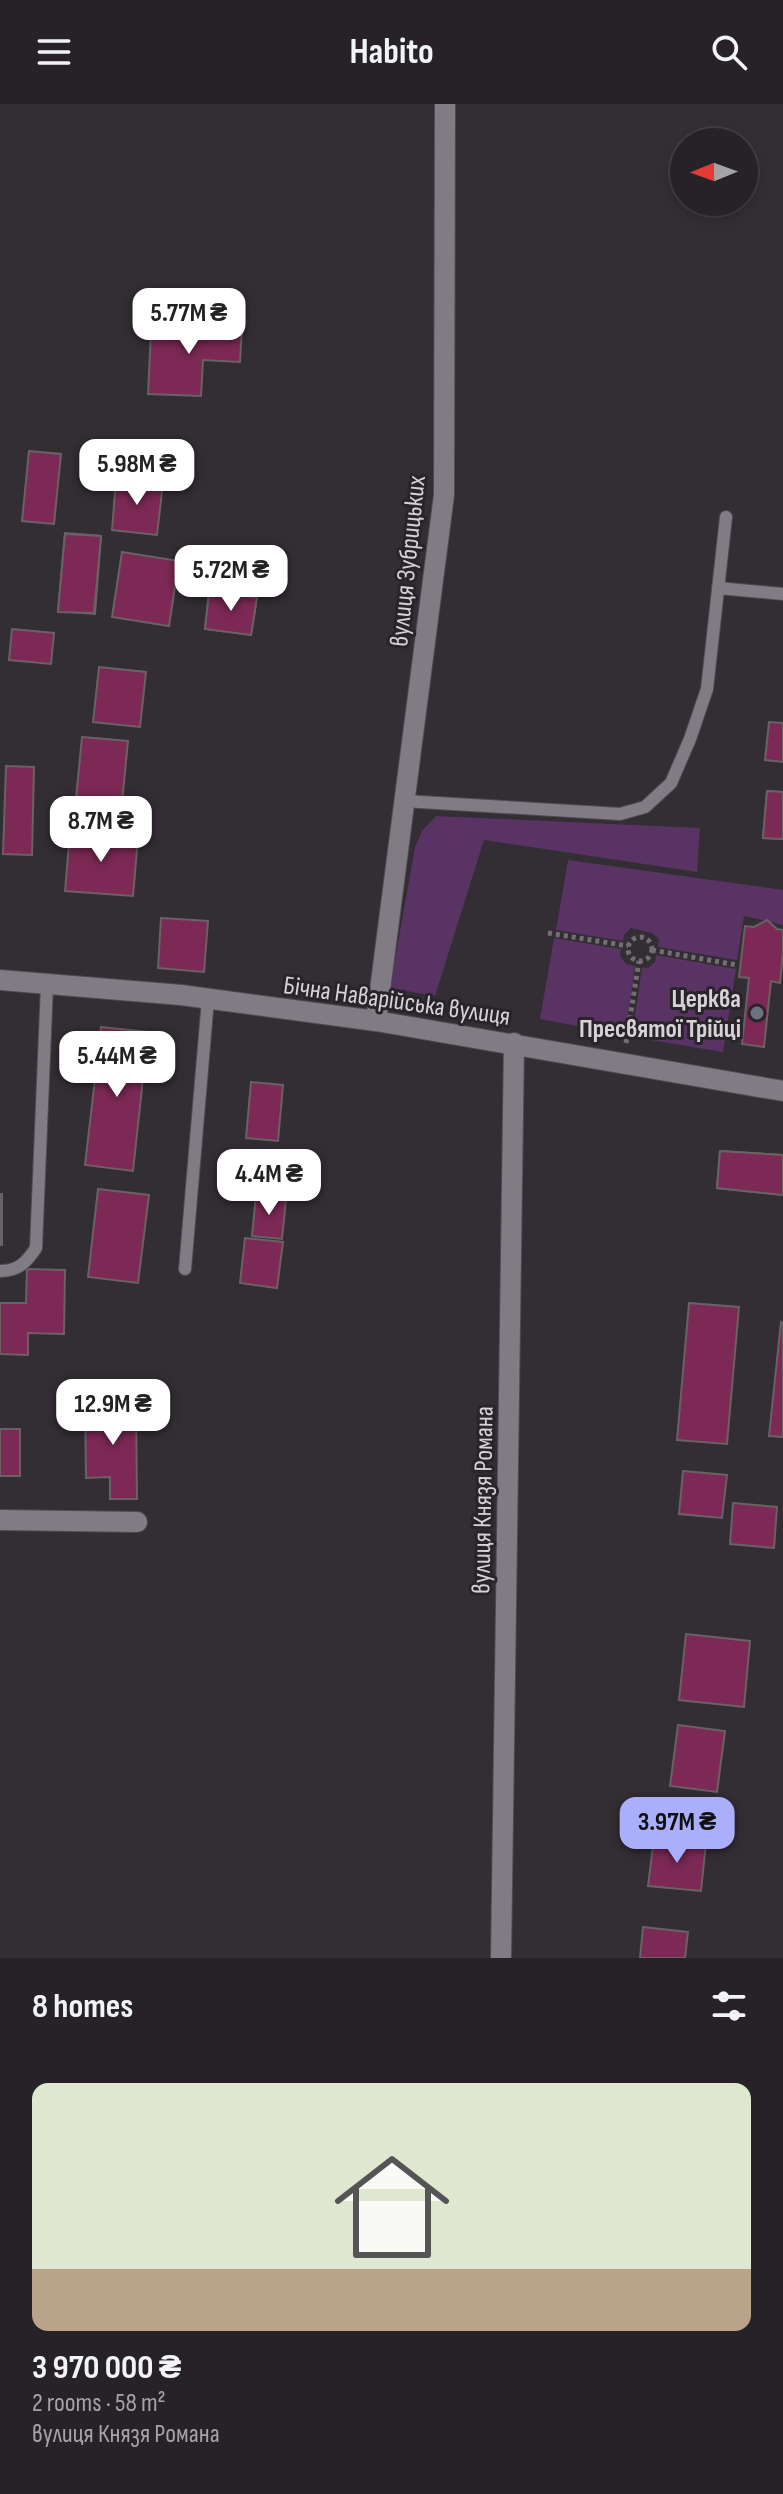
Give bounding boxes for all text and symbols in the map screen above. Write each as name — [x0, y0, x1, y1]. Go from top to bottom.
icon: menu — [32, 30, 76, 74]
icon: search — [707, 30, 751, 74]
text: Habito — [349, 31, 434, 74]
north arrow — [670, 128, 758, 216]
map controls — [670, 128, 758, 216]
pin: 5.77M ₴ — [115, 288, 263, 356]
text: 5.77M ₴ — [151, 298, 227, 329]
pin: 5.98M ₴ — [63, 439, 211, 507]
text: 5.98M ₴ — [97, 449, 177, 480]
street label: вулиця Зубрицьких — [384, 474, 433, 648]
pin: 5.72M ₴ — [157, 545, 305, 613]
text: 5.72M ₴ — [193, 555, 269, 586]
pin: 8.7M ₴ — [36, 796, 166, 864]
text: 8.7M ₴ — [68, 806, 134, 837]
street label: Бічна Наварійська вулиця — [281, 970, 512, 1033]
place label: Церква Пресвятої Трійці — [579, 984, 741, 1045]
marker: Церква Пресвятої Трійці — [748, 1004, 766, 1022]
pin: 5.44M ₴ — [43, 1031, 191, 1099]
text: 5.44M ₴ — [77, 1041, 157, 1072]
pin: 4.4M ₴ — [204, 1149, 334, 1217]
text: 4.4M ₴ — [235, 1159, 303, 1190]
pin: 12.9M ₴ — [39, 1379, 187, 1447]
text: 12.9M ₴ — [74, 1389, 152, 1420]
street label: вулиця Князя Романа — [466, 1406, 501, 1594]
pin: 3.97M ₴ — [603, 1797, 751, 1865]
text: 3.97M ₴ — [638, 1807, 716, 1838]
icon: filters — [707, 1984, 751, 2028]
text: 8 homes — [32, 1986, 133, 2027]
icon: home — [320, 2135, 464, 2279]
text: 3 970 000 ₴ — [32, 2347, 181, 2388]
text: 2 rooms · 58 m² — [32, 2388, 166, 2419]
text: вулиця Князя Романа — [32, 2419, 220, 2450]

